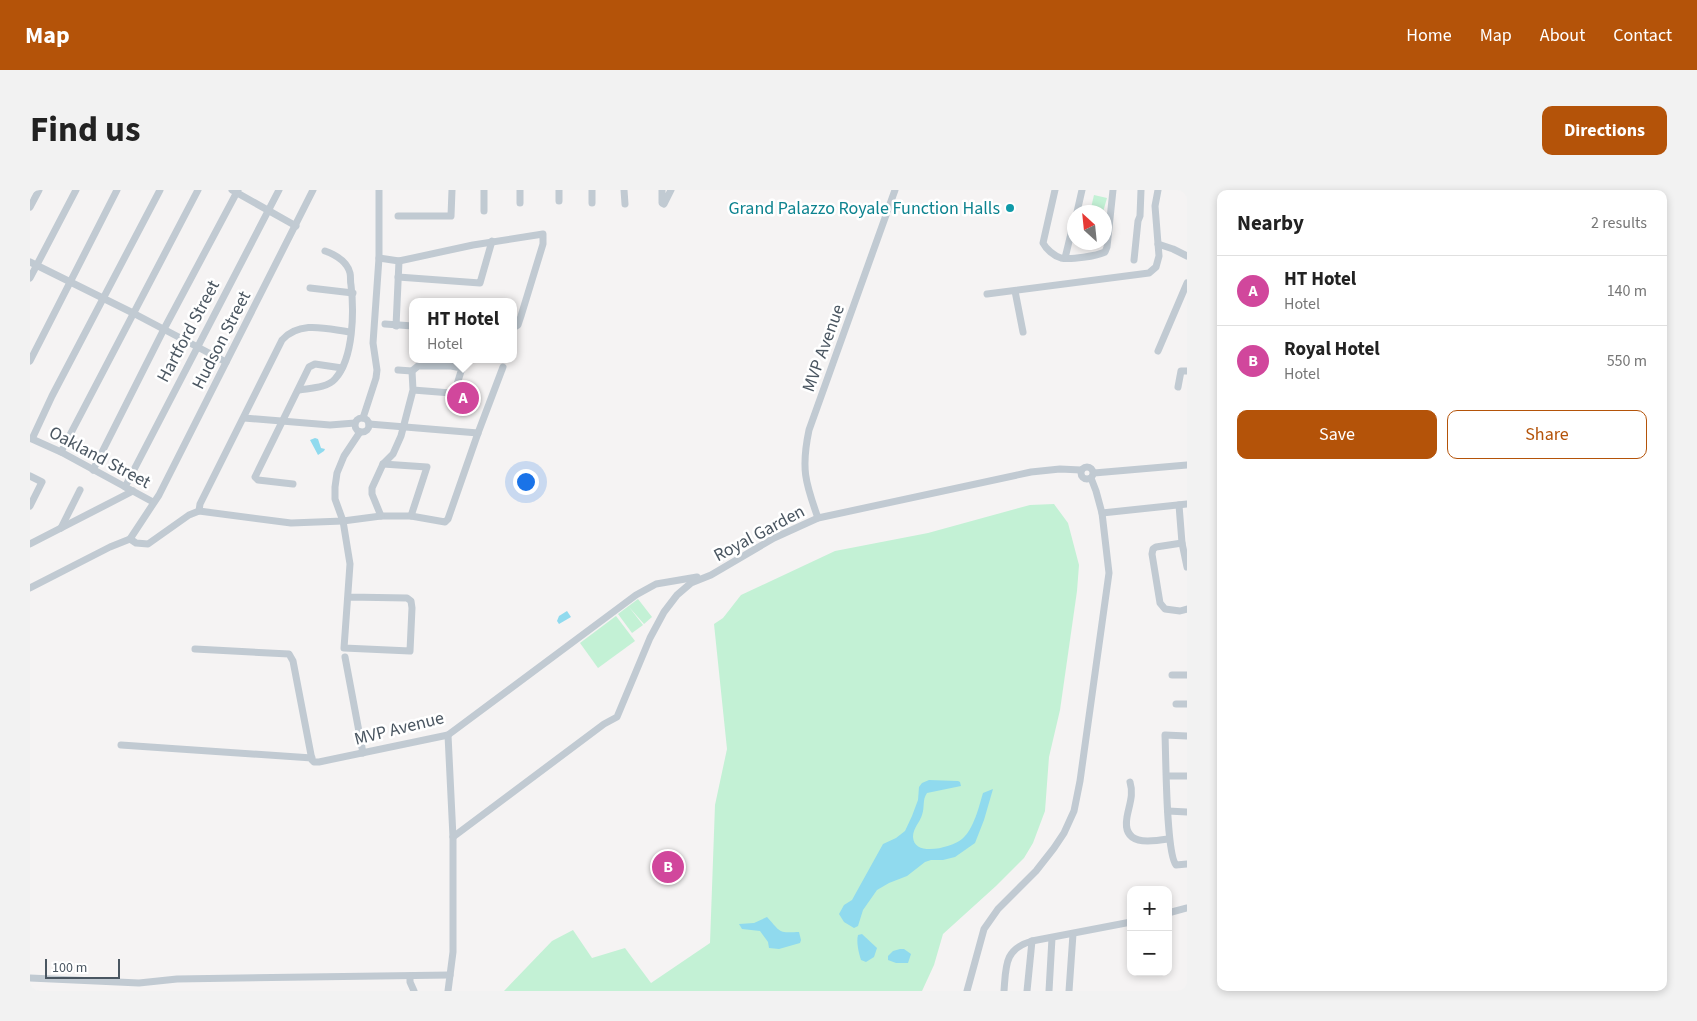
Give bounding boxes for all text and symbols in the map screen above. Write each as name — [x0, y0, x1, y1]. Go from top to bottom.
text: Map — [25, 18, 70, 53]
text: Home — [1406, 23, 1452, 48]
text: Map — [1480, 23, 1512, 48]
text: About — [1540, 23, 1585, 48]
text: Contact — [1613, 23, 1672, 48]
text: Find us — [30, 105, 140, 155]
button: Directions — [1542, 106, 1667, 155]
place label: Grand Palazzo Royale Function Halls — [728, 196, 1000, 221]
marker: Grand Palazzo Royale Function Halls — [1004, 202, 1016, 214]
north arrow — [1067, 205, 1112, 250]
text: Nearby — [1237, 208, 1304, 238]
text: 2 results — [1591, 212, 1647, 234]
text: HT Hotel — [1284, 266, 1356, 293]
street label: Hartford Street — [151, 276, 226, 387]
text: A — [1248, 280, 1258, 302]
text: 140 m — [1607, 280, 1647, 302]
street label: Hudson Street — [186, 287, 257, 394]
text: Hotel — [1284, 293, 1320, 315]
popup — [409, 298, 517, 363]
street label: MVP Avenue — [796, 301, 851, 395]
text: HT Hotel — [427, 306, 499, 333]
text: Hotel — [427, 333, 463, 355]
text: Royal Hotel — [1284, 336, 1380, 363]
text: B — [1248, 350, 1258, 372]
text: 550 m — [1607, 350, 1647, 372]
text: Hotel — [1284, 363, 1320, 385]
pin: A — [447, 379, 479, 417]
button: Save — [1237, 410, 1437, 459]
button: Share — [1447, 410, 1647, 459]
street label: Oakland Street — [44, 420, 155, 495]
your location — [513, 469, 539, 495]
street label: Royal Garden — [709, 499, 809, 568]
street label: MVP Avenue — [352, 705, 447, 752]
pin: B — [652, 848, 684, 886]
map controls — [1127, 886, 1172, 976]
button: + — [1127, 886, 1172, 931]
button: − — [1127, 931, 1172, 976]
scale bar — [45, 956, 120, 979]
text: 100 m — [52, 958, 87, 978]

